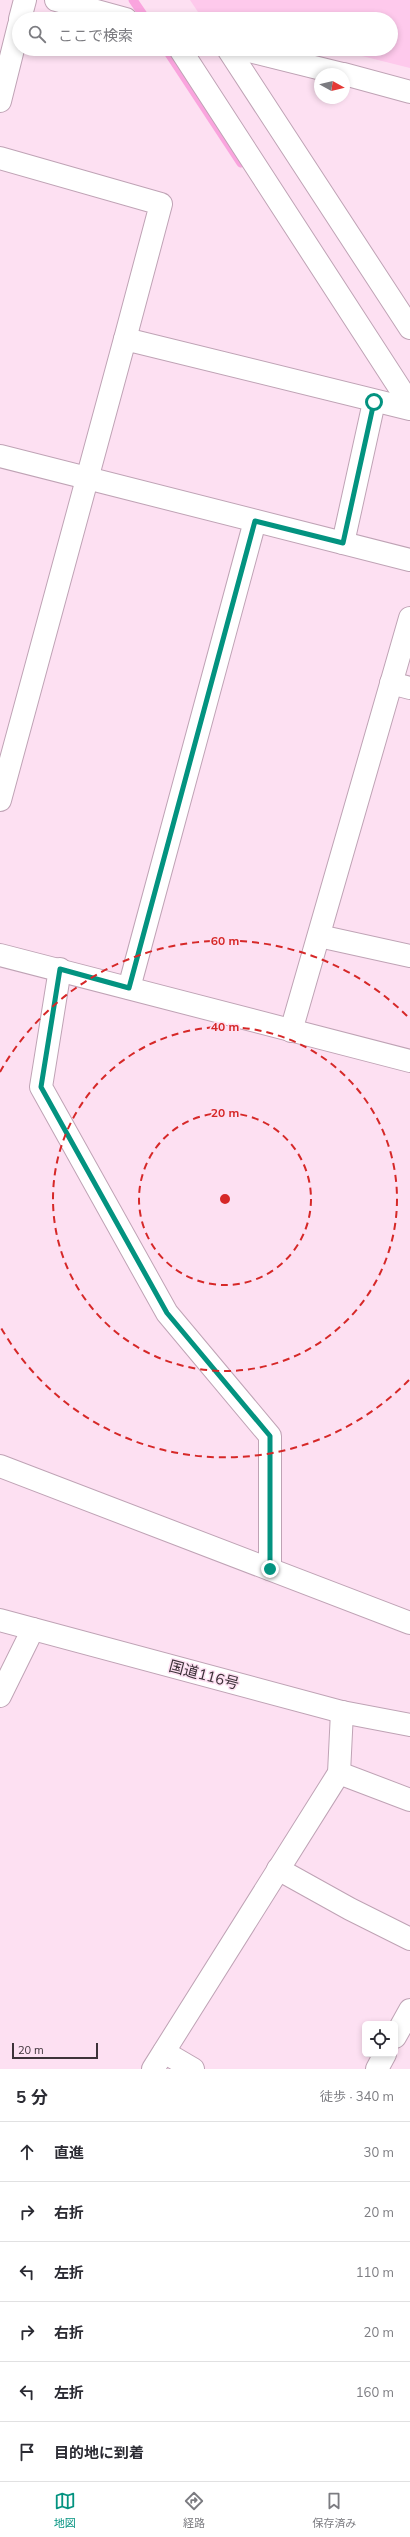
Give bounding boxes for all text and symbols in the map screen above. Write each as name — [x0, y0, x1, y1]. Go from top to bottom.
search box — [12, 12, 398, 56]
icon: search — [26, 23, 48, 45]
text: ここで検索 — [58, 26, 133, 45]
north arrow — [314, 68, 350, 104]
route start — [365, 393, 383, 411]
text: 60 m — [211, 933, 239, 948]
text: 40 m — [211, 1019, 239, 1034]
text: 20 m — [211, 1105, 239, 1120]
centre of rings — [218, 1192, 232, 1206]
route end — [261, 1560, 279, 1578]
street label: 国道116号 — [167, 1656, 241, 1693]
map controls — [362, 2021, 398, 2057]
button: locate — [362, 2021, 398, 2057]
scale bar — [12, 2041, 98, 2060]
text: 20 m — [18, 2043, 44, 2057]
text: 5 分 — [16, 2086, 48, 2107]
text: 徒歩 · 340 m — [320, 2088, 394, 2104]
icon: ahead — [16, 2141, 38, 2163]
text: 直進 — [54, 2143, 84, 2162]
text: 30 m — [364, 2144, 394, 2160]
icon: right — [16, 2201, 38, 2223]
text: 右折 — [54, 2203, 84, 2222]
text: 20 m — [364, 2204, 394, 2220]
icon: left — [16, 2261, 38, 2283]
text: 左折 — [54, 2263, 84, 2282]
text: 110 m — [356, 2264, 394, 2280]
icon: right — [16, 2321, 38, 2343]
text: 右折 — [54, 2323, 84, 2342]
text: 20 m — [364, 2324, 394, 2340]
icon: left — [16, 2381, 38, 2403]
text: 左折 — [54, 2383, 84, 2402]
text: 160 m — [356, 2384, 394, 2400]
icon: arrive — [16, 2441, 38, 2463]
text: 目的地に到着 — [54, 2443, 144, 2462]
tab: 地図 — [54, 2490, 76, 2530]
tab: 経路 — [183, 2490, 205, 2530]
tab: 保存済み — [312, 2490, 356, 2530]

